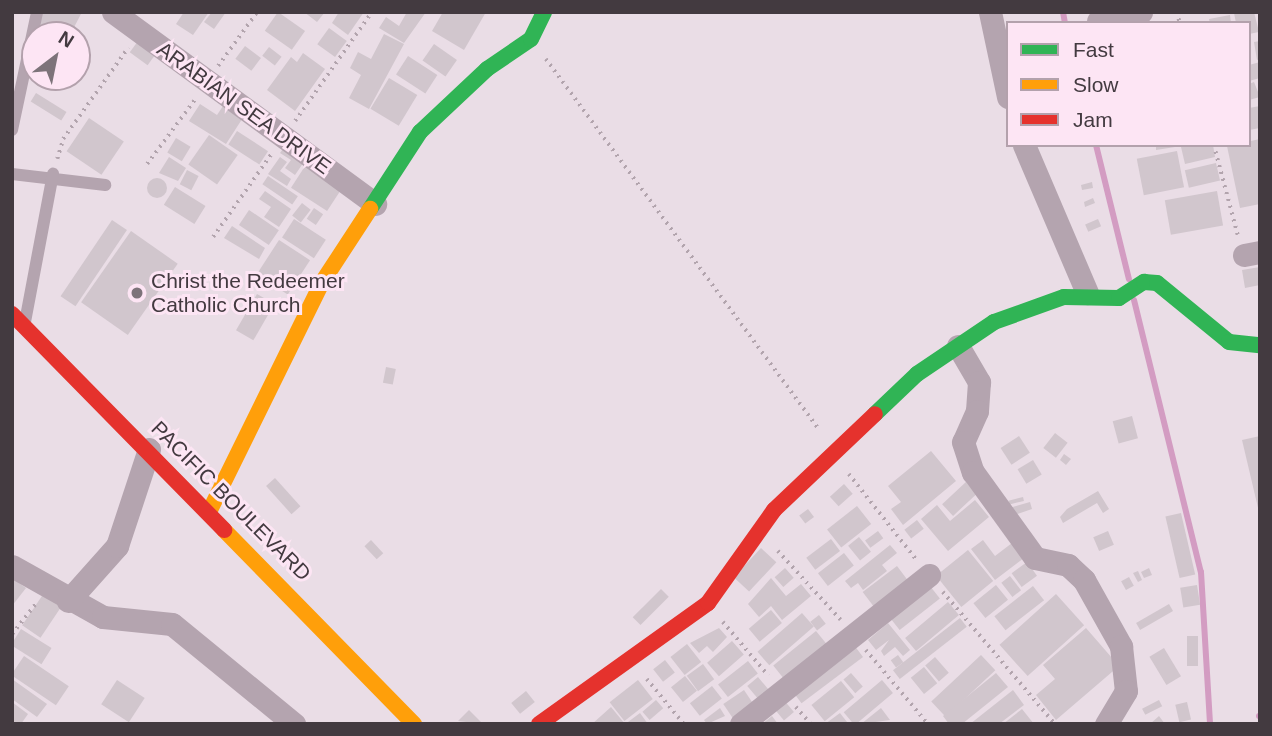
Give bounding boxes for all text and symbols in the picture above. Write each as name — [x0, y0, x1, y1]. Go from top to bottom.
north arrow — [21, 21, 91, 91]
legend — [1006, 21, 1251, 147]
text: N — [55, 27, 78, 52]
street label: ARABIAN SEA DRIVE — [152, 36, 336, 180]
text: Fast — [1073, 38, 1114, 61]
text: Slow — [1073, 73, 1119, 96]
text: Jam — [1073, 108, 1113, 131]
place label: Christ the Redeemer Catholic Church — [151, 268, 345, 318]
marker: Christ the Redeemer Catholic Church — [129, 285, 145, 301]
street label: PACIFIC BOULEVARD — [146, 416, 316, 586]

